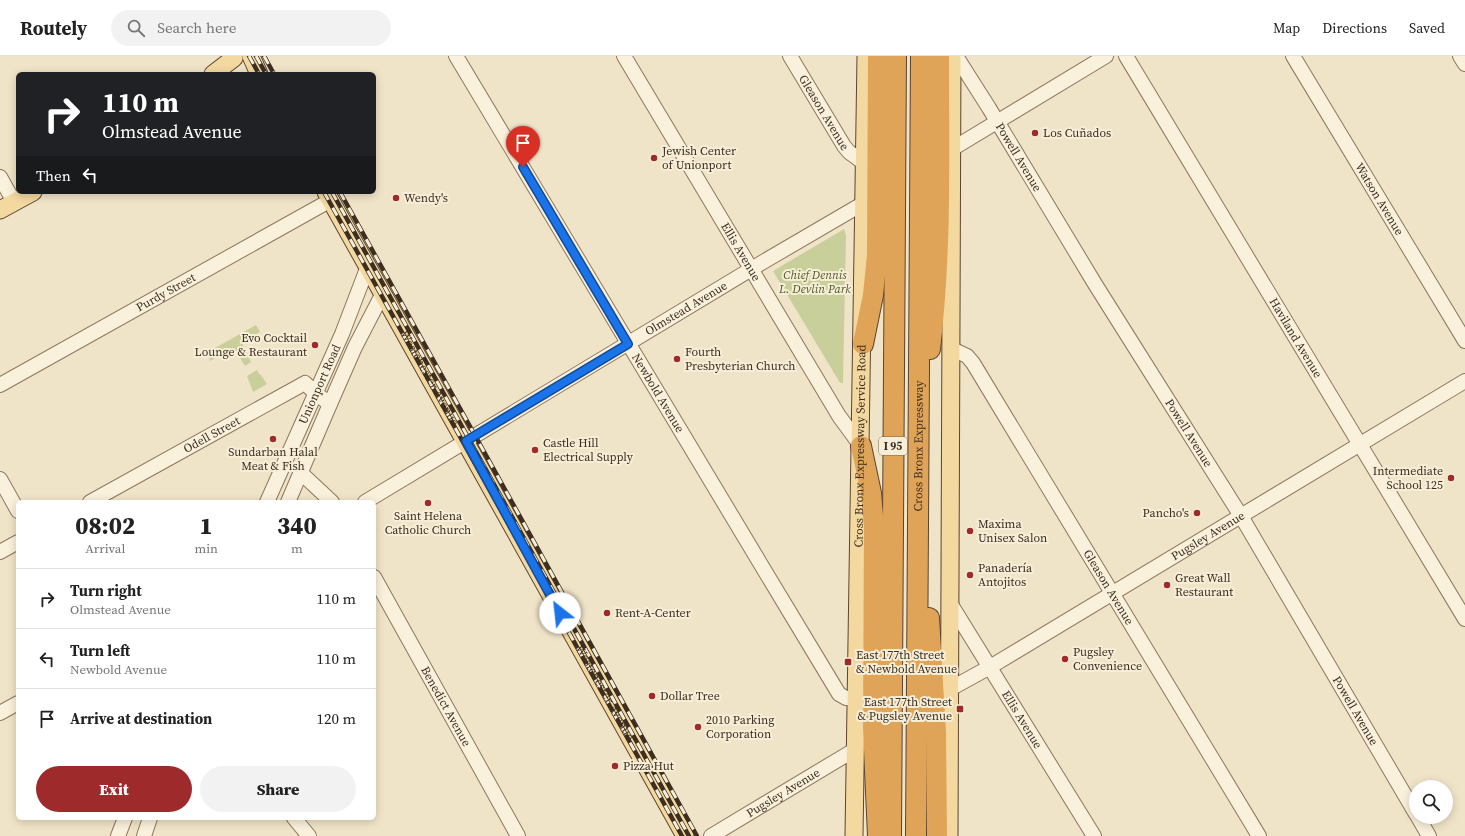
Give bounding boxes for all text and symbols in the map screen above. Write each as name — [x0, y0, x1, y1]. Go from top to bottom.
search box — [111, 10, 391, 46]
text: Routely — [20, 15, 87, 41]
icon: search — [125, 17, 147, 39]
text: Search here — [157, 17, 236, 38]
text: Map — [1273, 18, 1300, 38]
text: Directions — [1322, 18, 1387, 38]
text: Saved — [1409, 18, 1445, 38]
street label: Gleason Avenue — [795, 72, 852, 154]
text: 110 m — [102, 83, 179, 121]
icon: right — [36, 88, 88, 140]
text: Olmstead Avenue — [102, 119, 242, 144]
street label: Powell Avenue — [992, 120, 1046, 195]
place label: Los Cuñados — [1043, 125, 1111, 141]
pin — [506, 126, 540, 167]
marker: Los Cuñados — [1030, 128, 1040, 138]
icon: arrive — [512, 132, 534, 154]
place label: Jewish Center of Unionport — [661, 143, 736, 173]
marker: Jewish Center of Unionport — [649, 153, 659, 163]
street label: Watson Avenue — [1351, 160, 1407, 238]
icon: left — [79, 164, 101, 186]
text: Then — [36, 165, 71, 186]
place label: Wendy's — [404, 190, 448, 206]
marker: Wendy's — [391, 193, 401, 203]
street label: Ellis Avenue — [717, 220, 765, 284]
park label: Chief Dennis L. Devlin Park — [778, 267, 851, 297]
street label: Purdy Street — [133, 269, 199, 315]
street label: Olmstead Avenue — [642, 277, 730, 339]
street label: Haviland Avenue — [1265, 295, 1326, 381]
street label: Westchester Avenue — [397, 327, 463, 429]
place label: Evo Cocktail Lounge & Restaurant — [195, 330, 307, 360]
marker: Evo Cocktail Lounge & Restaurant — [310, 340, 320, 350]
street label: Unionport Road — [295, 342, 344, 427]
place label: Fourth Presbyterian Church — [685, 344, 796, 374]
street label: Cross Bronx Expressway Service Road — [850, 344, 870, 548]
street label: Newbold Avenue — [628, 350, 688, 436]
marker: Fourth Presbyterian Church — [672, 354, 682, 364]
street label: Cross Bronx Expressway — [910, 380, 927, 512]
street label: Powell Avenue — [1161, 396, 1216, 470]
street label: Odell Street — [180, 413, 243, 457]
marker: Sundarban Halal Meat & Fish — [268, 434, 278, 444]
place label: Castle Hill Electrical Supply — [543, 435, 634, 465]
road number: I 95 — [879, 437, 907, 455]
place label: Sundarban Halal Meat & Fish — [228, 444, 318, 474]
marker: Castle Hill Electrical Supply — [530, 445, 540, 455]
place label: Intermediate School 125 — [1373, 463, 1443, 493]
marker: Intermediate School 125 — [1446, 473, 1456, 483]
marker: Saint Helena Catholic Church — [423, 498, 433, 508]
place label: Pancho's — [1143, 505, 1189, 521]
street label: Pugsley Avenue — [1168, 507, 1248, 564]
place label: Saint Helena Catholic Church — [385, 508, 471, 538]
marker: Pancho's — [1192, 508, 1202, 518]
text: 08:02 — [75, 509, 135, 542]
text: 1 — [200, 509, 213, 542]
text: 340 — [277, 509, 317, 542]
place label: Maxima Unisex Salon — [978, 516, 1047, 546]
marker: Maxima Unisex Salon — [965, 526, 975, 536]
text: Arrival — [85, 540, 125, 557]
text: min — [194, 540, 218, 557]
text: m — [291, 540, 303, 557]
street label: Gleason Avenue — [1080, 547, 1137, 628]
place label: Panadería Antojitos — [978, 560, 1033, 590]
marker: Panadería Antojitos — [965, 570, 975, 580]
place label: Great Wall Restaurant — [1175, 570, 1233, 600]
text: Turn right — [70, 580, 142, 601]
marker: Great Wall Restaurant — [1162, 580, 1172, 590]
icon: right — [36, 588, 58, 610]
text: 110 m — [316, 588, 356, 609]
position arrow — [539, 592, 581, 634]
text: Olmstead Avenue — [70, 601, 171, 618]
place label: Rent-A-Center — [615, 605, 691, 621]
marker: Rent-A-Center — [602, 608, 612, 618]
text: Turn left — [70, 640, 130, 661]
street label: Westchester Avenue — [572, 642, 638, 743]
place label: Pugsley Convenience — [1073, 644, 1142, 674]
place label: East 177th Street & Newbold Avenue — [856, 647, 957, 677]
icon: left — [36, 648, 58, 670]
text: 110 m — [316, 648, 356, 669]
marker: Pugsley Convenience — [1060, 654, 1070, 664]
marker: East 177th Street & Newbold Avenue — [843, 657, 853, 667]
text: Newbold Avenue — [70, 661, 167, 678]
street label: Benedict Avenue — [417, 663, 475, 749]
street label: Powell Avenue — [1329, 673, 1382, 748]
place label: Dollar Tree — [660, 688, 720, 704]
street label: Ellis Avenue — [998, 688, 1046, 752]
marker: Dollar Tree — [647, 691, 657, 701]
place label: East 177th Street & Pugsley Avenue — [857, 694, 952, 724]
marker: East 177th Street & Pugsley Avenue — [955, 704, 965, 714]
icon: arrive — [36, 708, 58, 730]
text: Arrive at destination — [70, 708, 212, 729]
text: 120 m — [316, 708, 356, 729]
place label: 2010 Parking Corporation — [706, 712, 775, 742]
marker: 2010 Parking Corporation — [693, 722, 703, 732]
place label: Pizza Hut — [623, 758, 674, 774]
marker: Pizza Hut — [610, 761, 620, 771]
street label: Pugsley Avenue — [743, 765, 823, 821]
button: Exit — [36, 766, 192, 812]
button: Share — [200, 766, 356, 812]
map controls — [1409, 780, 1453, 824]
button: search — [1409, 780, 1453, 824]

